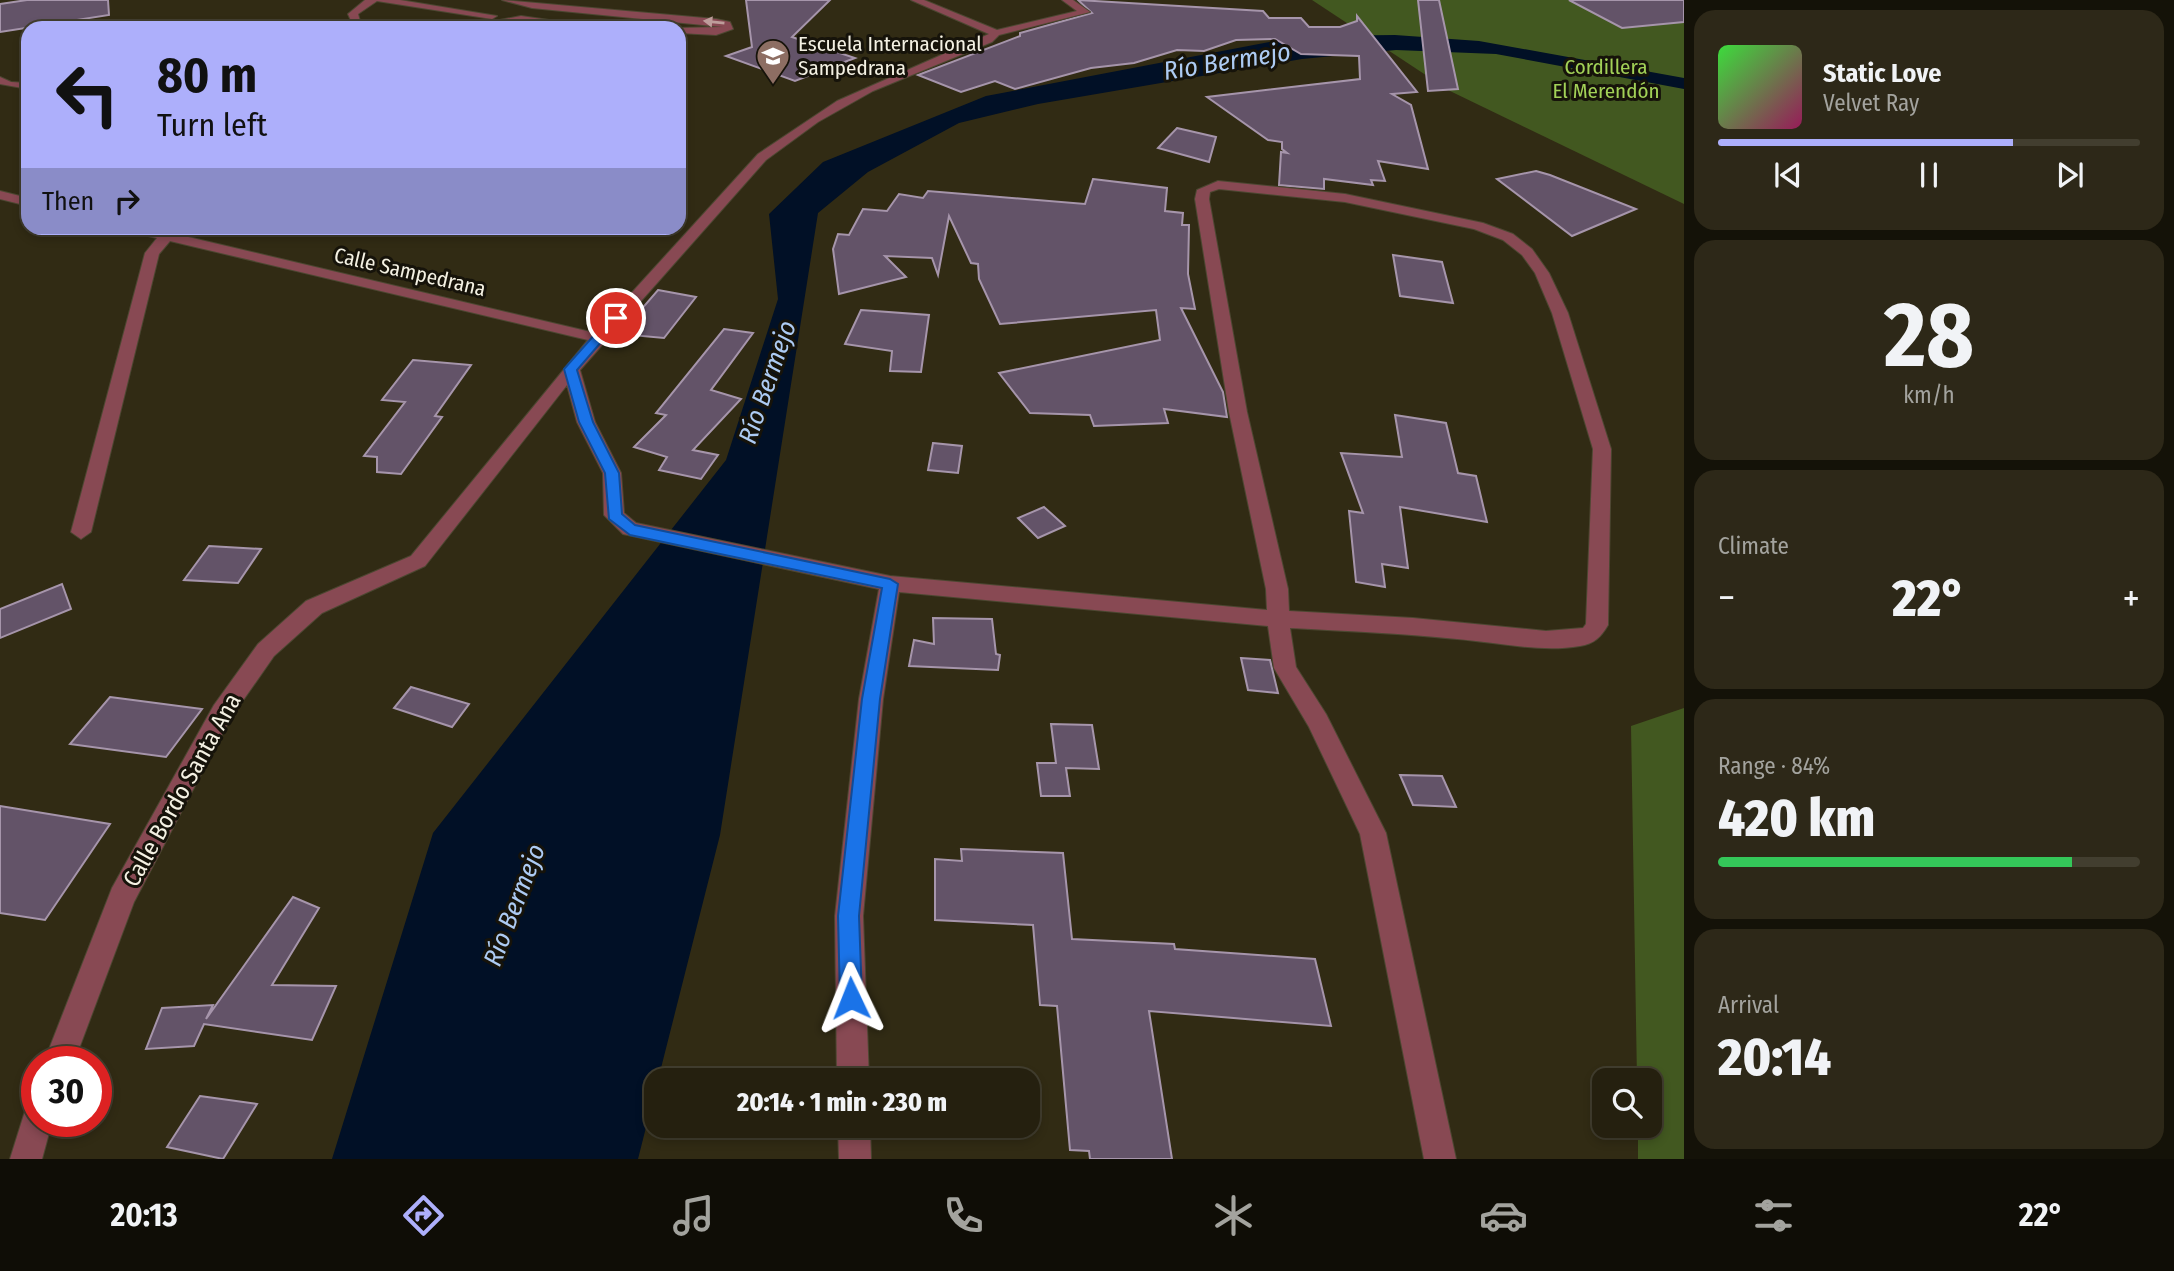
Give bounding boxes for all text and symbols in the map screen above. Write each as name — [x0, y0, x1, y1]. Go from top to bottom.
one-way arrow — [703, 17, 725, 28]
place label: Escuela Internacional Sampedrana — [798, 31, 982, 81]
water label: Río Bermejo — [1161, 36, 1293, 87]
school or university icon: Escuela Internacional Sampedrana — [754, 37, 792, 86]
text: 80 m — [157, 46, 257, 105]
icon: left — [42, 49, 133, 140]
park label: Cordillera El Merendón — [1552, 54, 1660, 104]
text: Static Love — [1823, 58, 1941, 89]
text: Velvet Ray — [1823, 89, 1919, 117]
text: Turn left — [157, 106, 267, 144]
icon: previous — [1769, 156, 1807, 194]
icon: pause — [1910, 156, 1948, 194]
icon: next — [2051, 156, 2089, 194]
icon: right — [108, 182, 146, 220]
text: Then — [42, 186, 94, 217]
street label: Calle Sampedrana — [332, 242, 488, 302]
text: 28 — [1884, 281, 1974, 390]
pin — [586, 288, 646, 348]
icon: arrive — [597, 299, 635, 337]
water label: Río Bermejo — [732, 316, 803, 448]
text: km/h — [1903, 381, 1955, 409]
text: Climate — [1718, 532, 1789, 560]
text: 22° — [1892, 567, 1966, 630]
text: − — [1718, 575, 1735, 621]
text: + — [2123, 575, 2140, 621]
street label: Calle Bordo Santa Ana — [117, 689, 247, 891]
text: Range · 84% — [1718, 752, 1830, 780]
text: 420 km — [1718, 787, 1875, 850]
water label: Río Bermejo — [477, 840, 552, 971]
position arrow — [814, 961, 888, 1035]
text: Arrival — [1718, 991, 1779, 1019]
text: 20:14 — [1718, 1026, 1831, 1089]
speed limit sign: 30 — [21, 1046, 112, 1137]
map controls — [1592, 1068, 1662, 1138]
button: search — [1592, 1068, 1662, 1138]
text: 20:14 · 1 min · 230 m — [737, 1087, 947, 1118]
icon: directions — [399, 1191, 448, 1240]
icon: music — [669, 1191, 718, 1240]
icon: phone — [939, 1191, 988, 1240]
icon: climate — [1209, 1191, 1258, 1240]
icon: car — [1479, 1191, 1528, 1240]
icon: filters — [1749, 1191, 1798, 1240]
text: 20:13 — [111, 1196, 178, 1234]
text: 22° — [2019, 1196, 2063, 1234]

